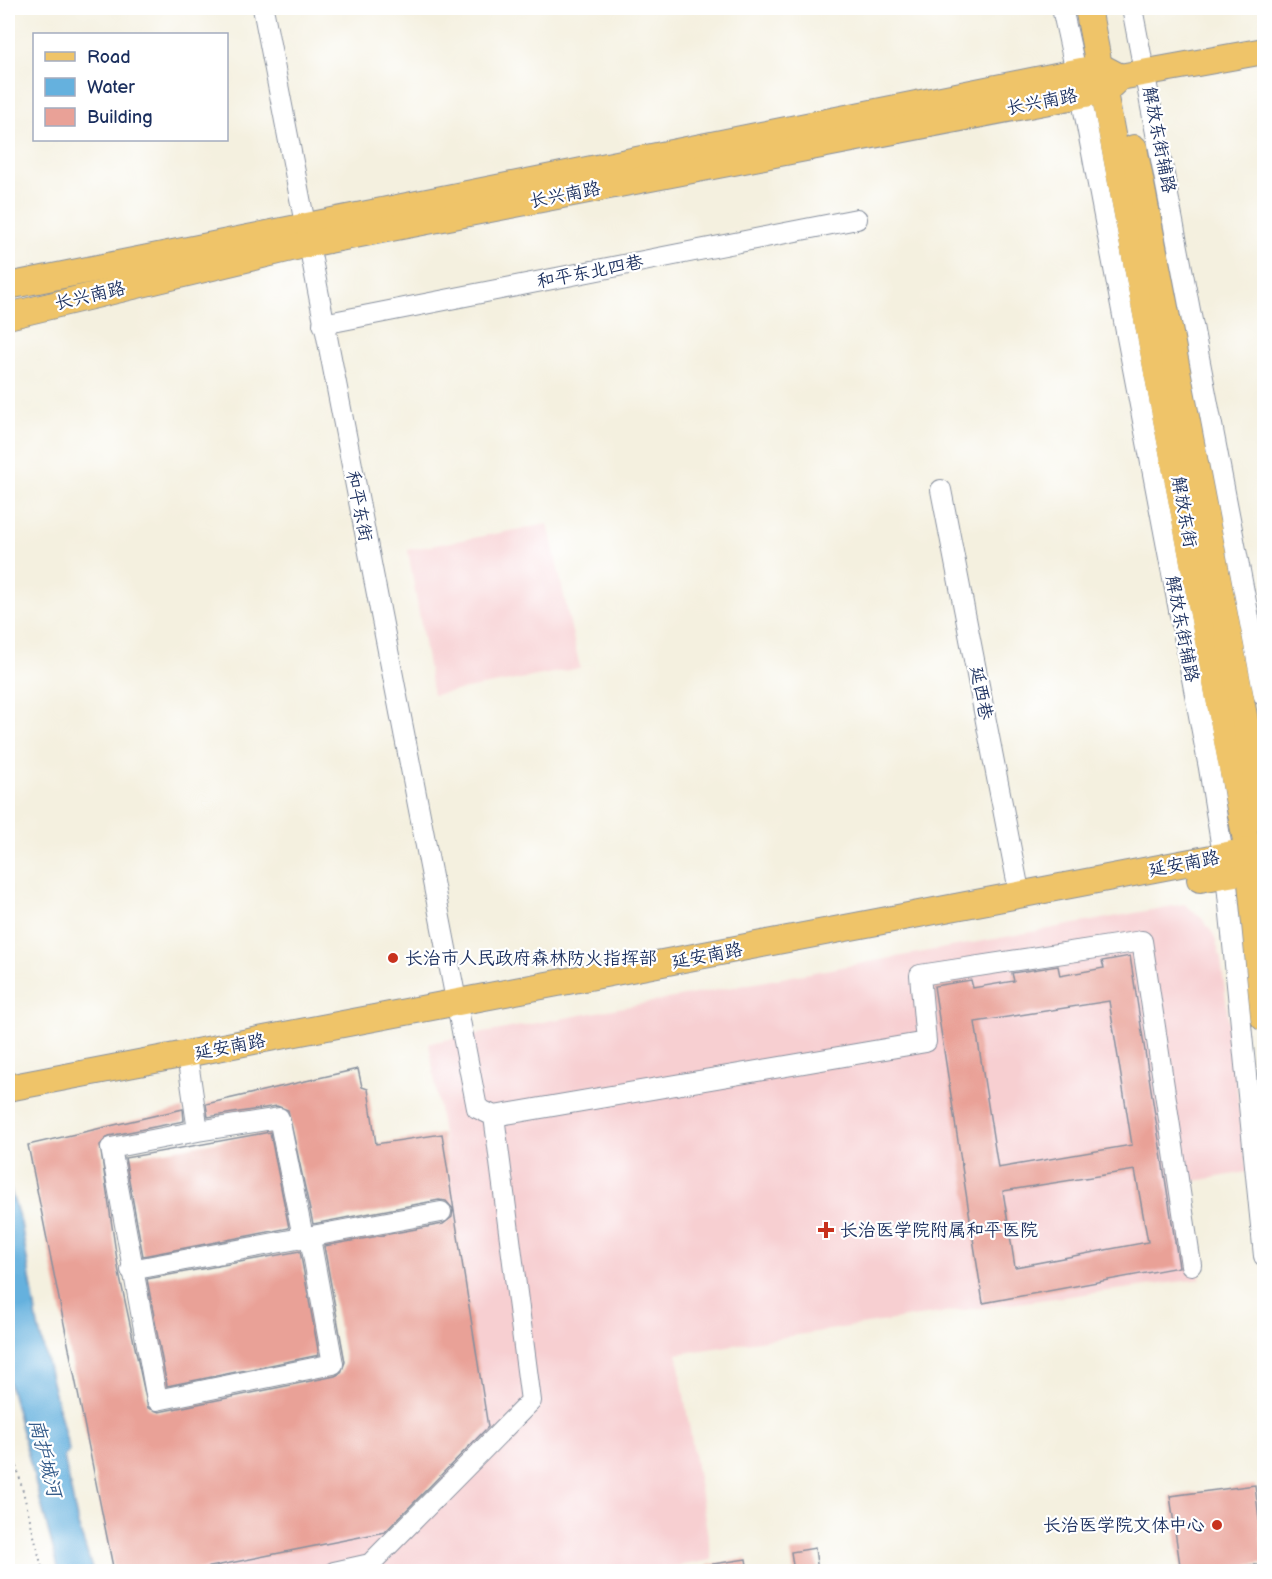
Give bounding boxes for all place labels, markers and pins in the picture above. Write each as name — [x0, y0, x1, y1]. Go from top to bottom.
place label: 长治市人民政府森林防火指挥部 — [405, 948, 657, 969]
marker: 长治市人民政府森林防火指挥部 — [386, 951, 400, 965]
place label: 长治医学院附属和平医院 — [840, 1220, 1038, 1241]
marker: 长治医学院附属和平医院 — [817, 1221, 835, 1239]
place label: 长治医学院文体中心 — [1043, 1515, 1205, 1536]
marker: 长治医学院文体中心 — [1210, 1518, 1224, 1532]

